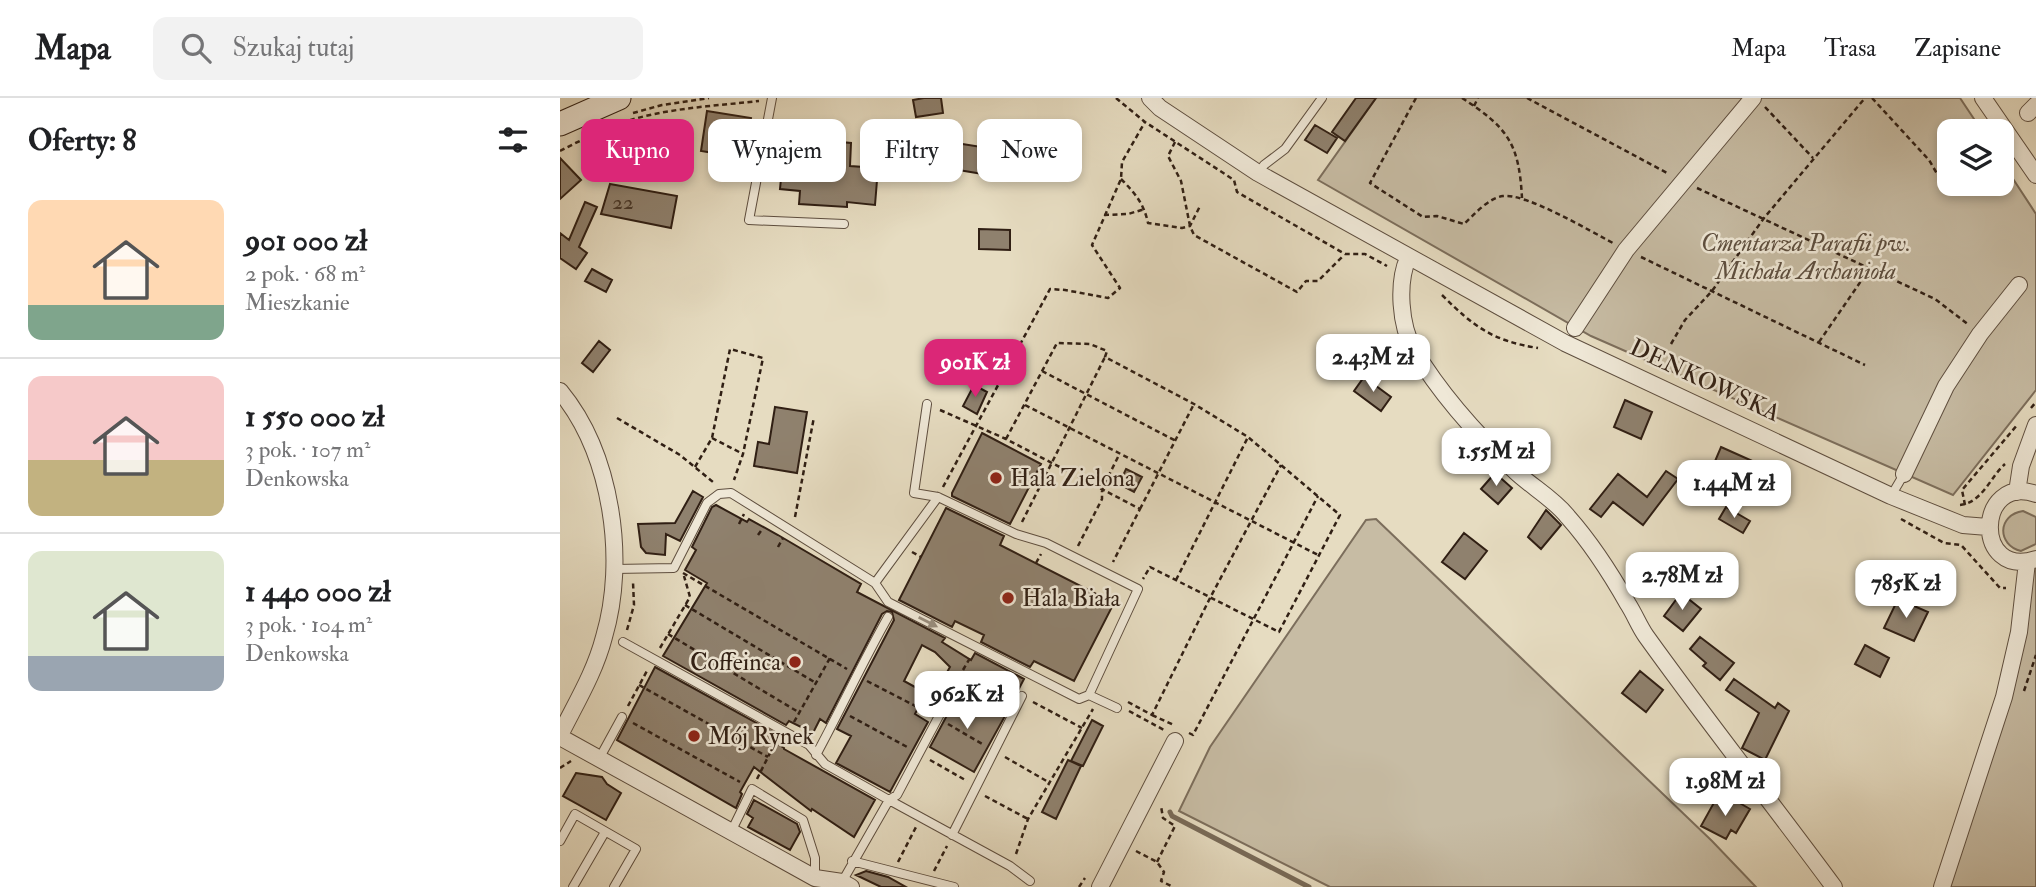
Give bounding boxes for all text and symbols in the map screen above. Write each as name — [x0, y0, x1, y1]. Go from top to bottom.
search box — [153, 17, 643, 80]
text: Mapa — [35, 28, 111, 69]
icon: search — [177, 29, 215, 67]
text: Szukaj tutaj — [233, 32, 354, 64]
text: Mapa — [1731, 33, 1786, 64]
text: Trasa — [1824, 33, 1876, 64]
text: Zapisane — [1914, 33, 2001, 64]
chip: Kupno — [581, 119, 694, 182]
chip: Wynajem — [708, 119, 846, 182]
chip: Filtry — [860, 119, 963, 182]
chip: Nowe — [977, 119, 1082, 182]
map controls — [1937, 119, 2014, 196]
button: layers — [1937, 119, 2014, 196]
icon: filters — [494, 121, 532, 159]
text: Oferty: 8 — [28, 122, 136, 159]
house number: 22 — [612, 189, 634, 216]
text: 901 000 zł — [245, 222, 367, 259]
icon: home — [84, 228, 168, 312]
park label: Cmentarza Parafii pw. Michała Archanioła — [1701, 228, 1911, 287]
text: 2 pok. · 68 m² — [245, 259, 365, 288]
text: Mieszkanie — [245, 288, 350, 317]
street label: DENKOWSKA — [1625, 332, 1785, 429]
pin: 2.43M zł — [1301, 334, 1445, 394]
pin: 901K zł — [910, 340, 1040, 399]
text: 2.43M zł — [1332, 342, 1414, 371]
text: 901K zł — [940, 347, 1010, 376]
text: 1 550 000 zł — [245, 398, 384, 435]
icon: home — [84, 404, 168, 488]
pin: 1.55M zł — [1424, 428, 1568, 488]
text: 3 pok. · 107 m² — [245, 435, 371, 464]
text: 1.55M zł — [1458, 436, 1534, 465]
pin: 1.44M zł — [1662, 460, 1806, 520]
place label: Hala Zielona — [1010, 463, 1136, 494]
text: Denkowska — [245, 464, 349, 493]
text: 1.44M zł — [1693, 468, 1775, 497]
marker: Hala Zielona — [988, 470, 1004, 486]
pin: 2.78M zł — [1610, 552, 1754, 612]
text: 2.78M zł — [1642, 560, 1722, 589]
pin: 785K zł — [1841, 560, 1971, 620]
text: 785K zł — [1871, 568, 1941, 597]
text: 1 440 000 zł — [245, 573, 391, 610]
icon: home — [84, 579, 168, 663]
place label: Hala Biała — [1022, 583, 1122, 614]
marker: Hala Biała — [1000, 590, 1016, 606]
text: 3 pok. · 104 m² — [245, 610, 372, 639]
one-way arrow — [918, 617, 938, 628]
text: Denkowska — [245, 639, 349, 668]
place label: Coffeinca — [690, 647, 782, 678]
marker: Coffeinca — [787, 654, 803, 670]
pin: 962K zł — [902, 672, 1032, 731]
text: 962K zł — [931, 679, 1003, 708]
place label: Mój Rynek — [708, 721, 815, 752]
marker: Mój Rynek — [686, 728, 702, 744]
pin: 1.98M zł — [1653, 758, 1797, 818]
text: 1.98M zł — [1685, 766, 1765, 795]

